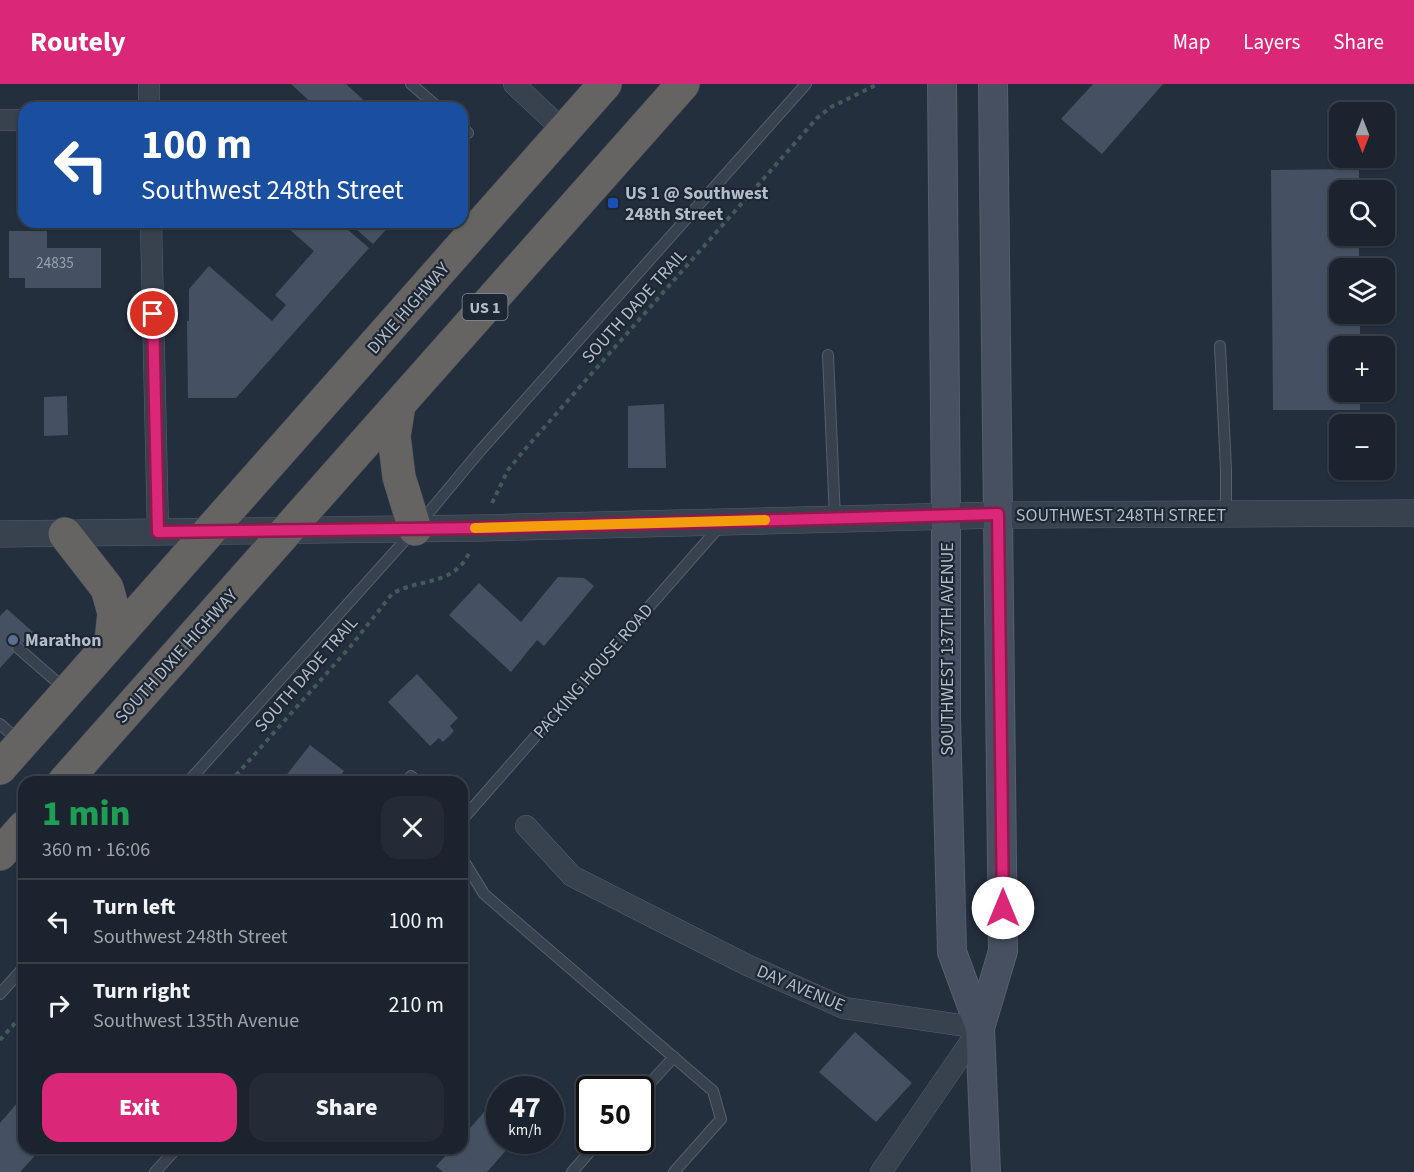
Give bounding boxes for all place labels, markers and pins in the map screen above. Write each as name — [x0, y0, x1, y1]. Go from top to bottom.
place label: US 1 @ Southwest 248th Street — [625, 181, 768, 227]
marker: US 1 @ Southwest 248th Street — [606, 196, 620, 210]
pin — [127, 288, 178, 339]
place label: Marathon — [25, 628, 101, 653]
marker: Marathon — [6, 633, 20, 647]

